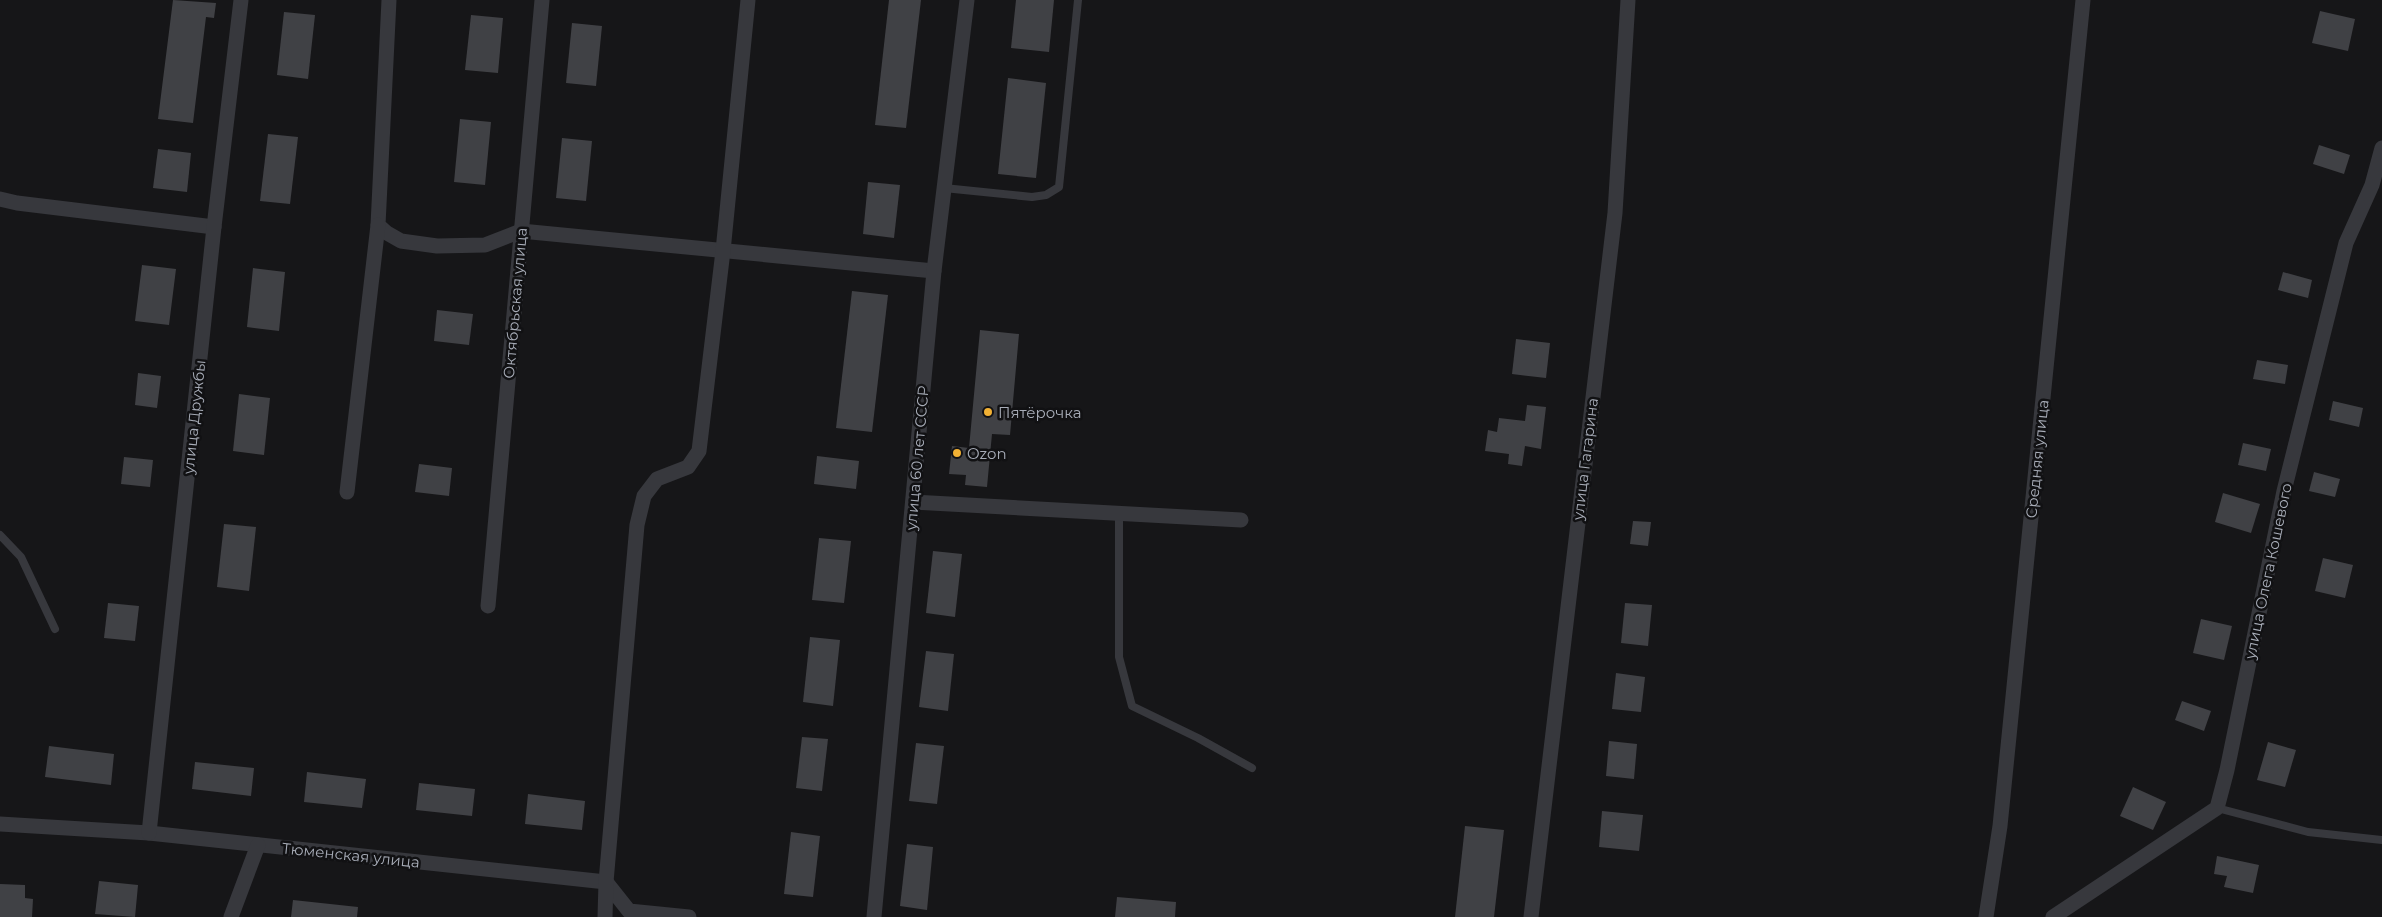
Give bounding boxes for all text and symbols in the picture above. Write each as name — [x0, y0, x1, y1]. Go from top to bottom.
street label: Октябрьская улица — [499, 227, 531, 379]
street label: улица Дружбы — [178, 359, 209, 476]
street label: улица 60 лет СССР — [901, 385, 933, 532]
street label: улица Гагарина — [1568, 397, 1602, 522]
street label: Средняя улица — [2021, 399, 2053, 519]
place label: Пятёрочка — [998, 403, 1082, 422]
marker: Пятёрочка — [982, 406, 994, 418]
place label: Ozon — [967, 444, 1007, 463]
marker: Ozon — [951, 447, 963, 459]
street label: улица Олега Кошевого — [2240, 481, 2296, 662]
street label: Тюменская улица — [281, 838, 421, 872]

